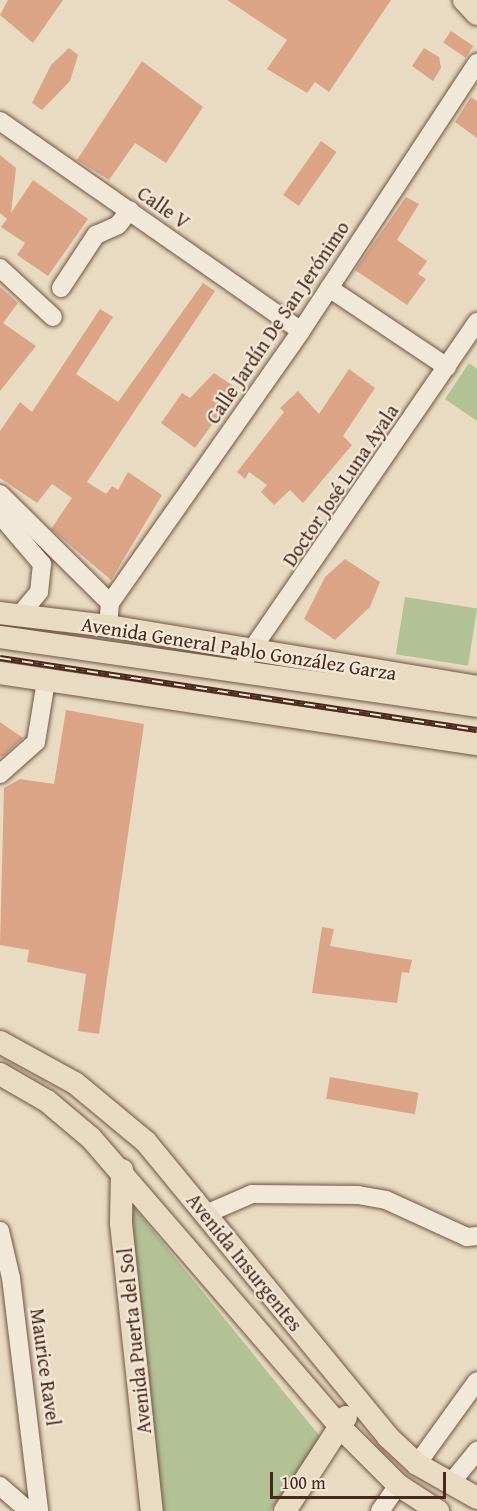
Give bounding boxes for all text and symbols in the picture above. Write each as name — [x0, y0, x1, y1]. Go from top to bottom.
street label: Calle V — [133, 180, 195, 234]
street label: Calle Jardín De San Jerónimo — [200, 216, 354, 428]
street label: Doctor José Luna Ayala — [277, 399, 403, 571]
street label: Avenida General Pablo González Garza — [80, 611, 398, 685]
street label: Avenida Insurgentes — [182, 1188, 308, 1336]
street label: Avenida Puerta del Sol — [112, 1247, 156, 1435]
street label: Maurice Ravel — [26, 1307, 66, 1427]
scale bar — [273, 1460, 448, 1498]
text: 100 m — [281, 1469, 326, 1496]

